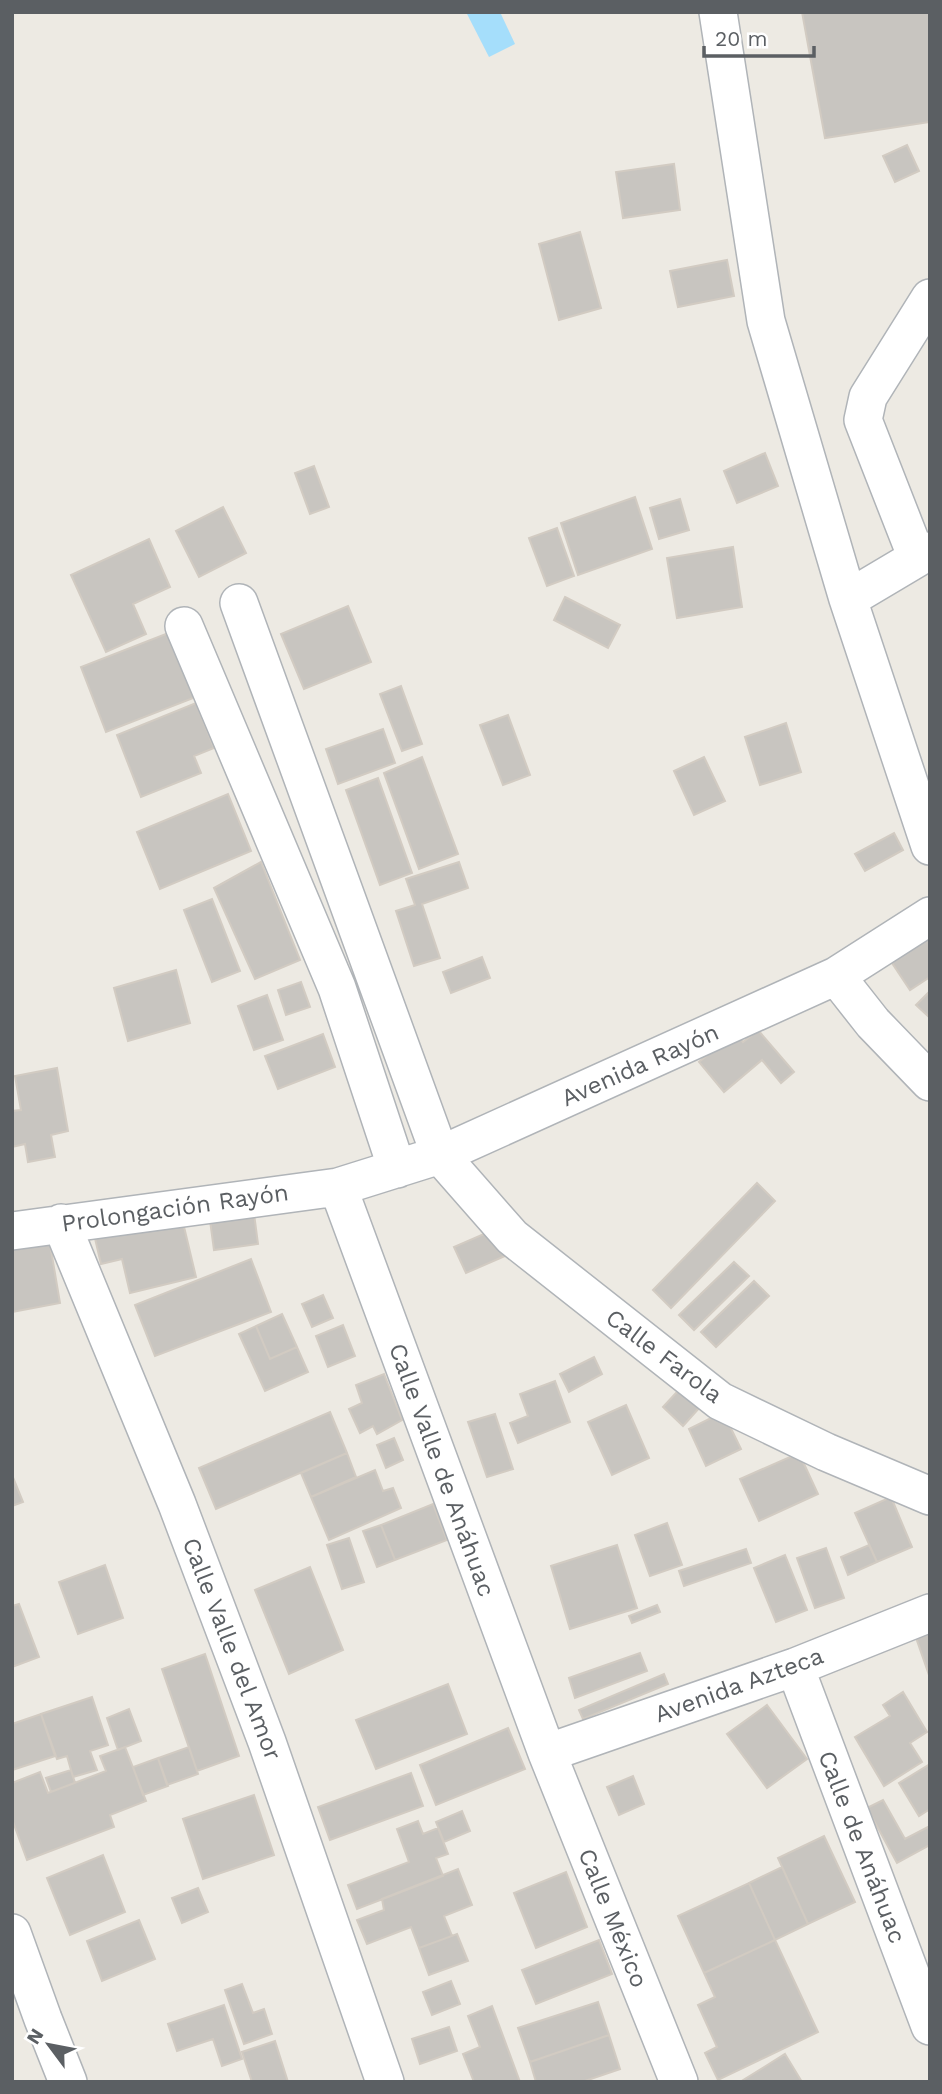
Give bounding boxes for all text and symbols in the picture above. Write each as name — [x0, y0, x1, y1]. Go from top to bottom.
scale bar — [704, 14, 814, 58]
text: 20 m — [715, 26, 767, 51]
street label: Avenida Rayón — [557, 1018, 723, 1112]
street label: Prolongación Rayón — [60, 1178, 290, 1238]
street label: Calle Farola — [600, 1303, 728, 1409]
street label: Calle Valle de Anáhuac — [383, 1340, 501, 1600]
street label: Calle Valle del Amor — [177, 1534, 287, 1764]
street label: Avenida Azteca — [651, 1641, 827, 1729]
street label: Calle de Anáhuac — [812, 1747, 912, 1947]
street label: Calle México — [572, 1844, 654, 1992]
north arrow — [14, 2010, 84, 2080]
text: N — [22, 2024, 48, 2048]

